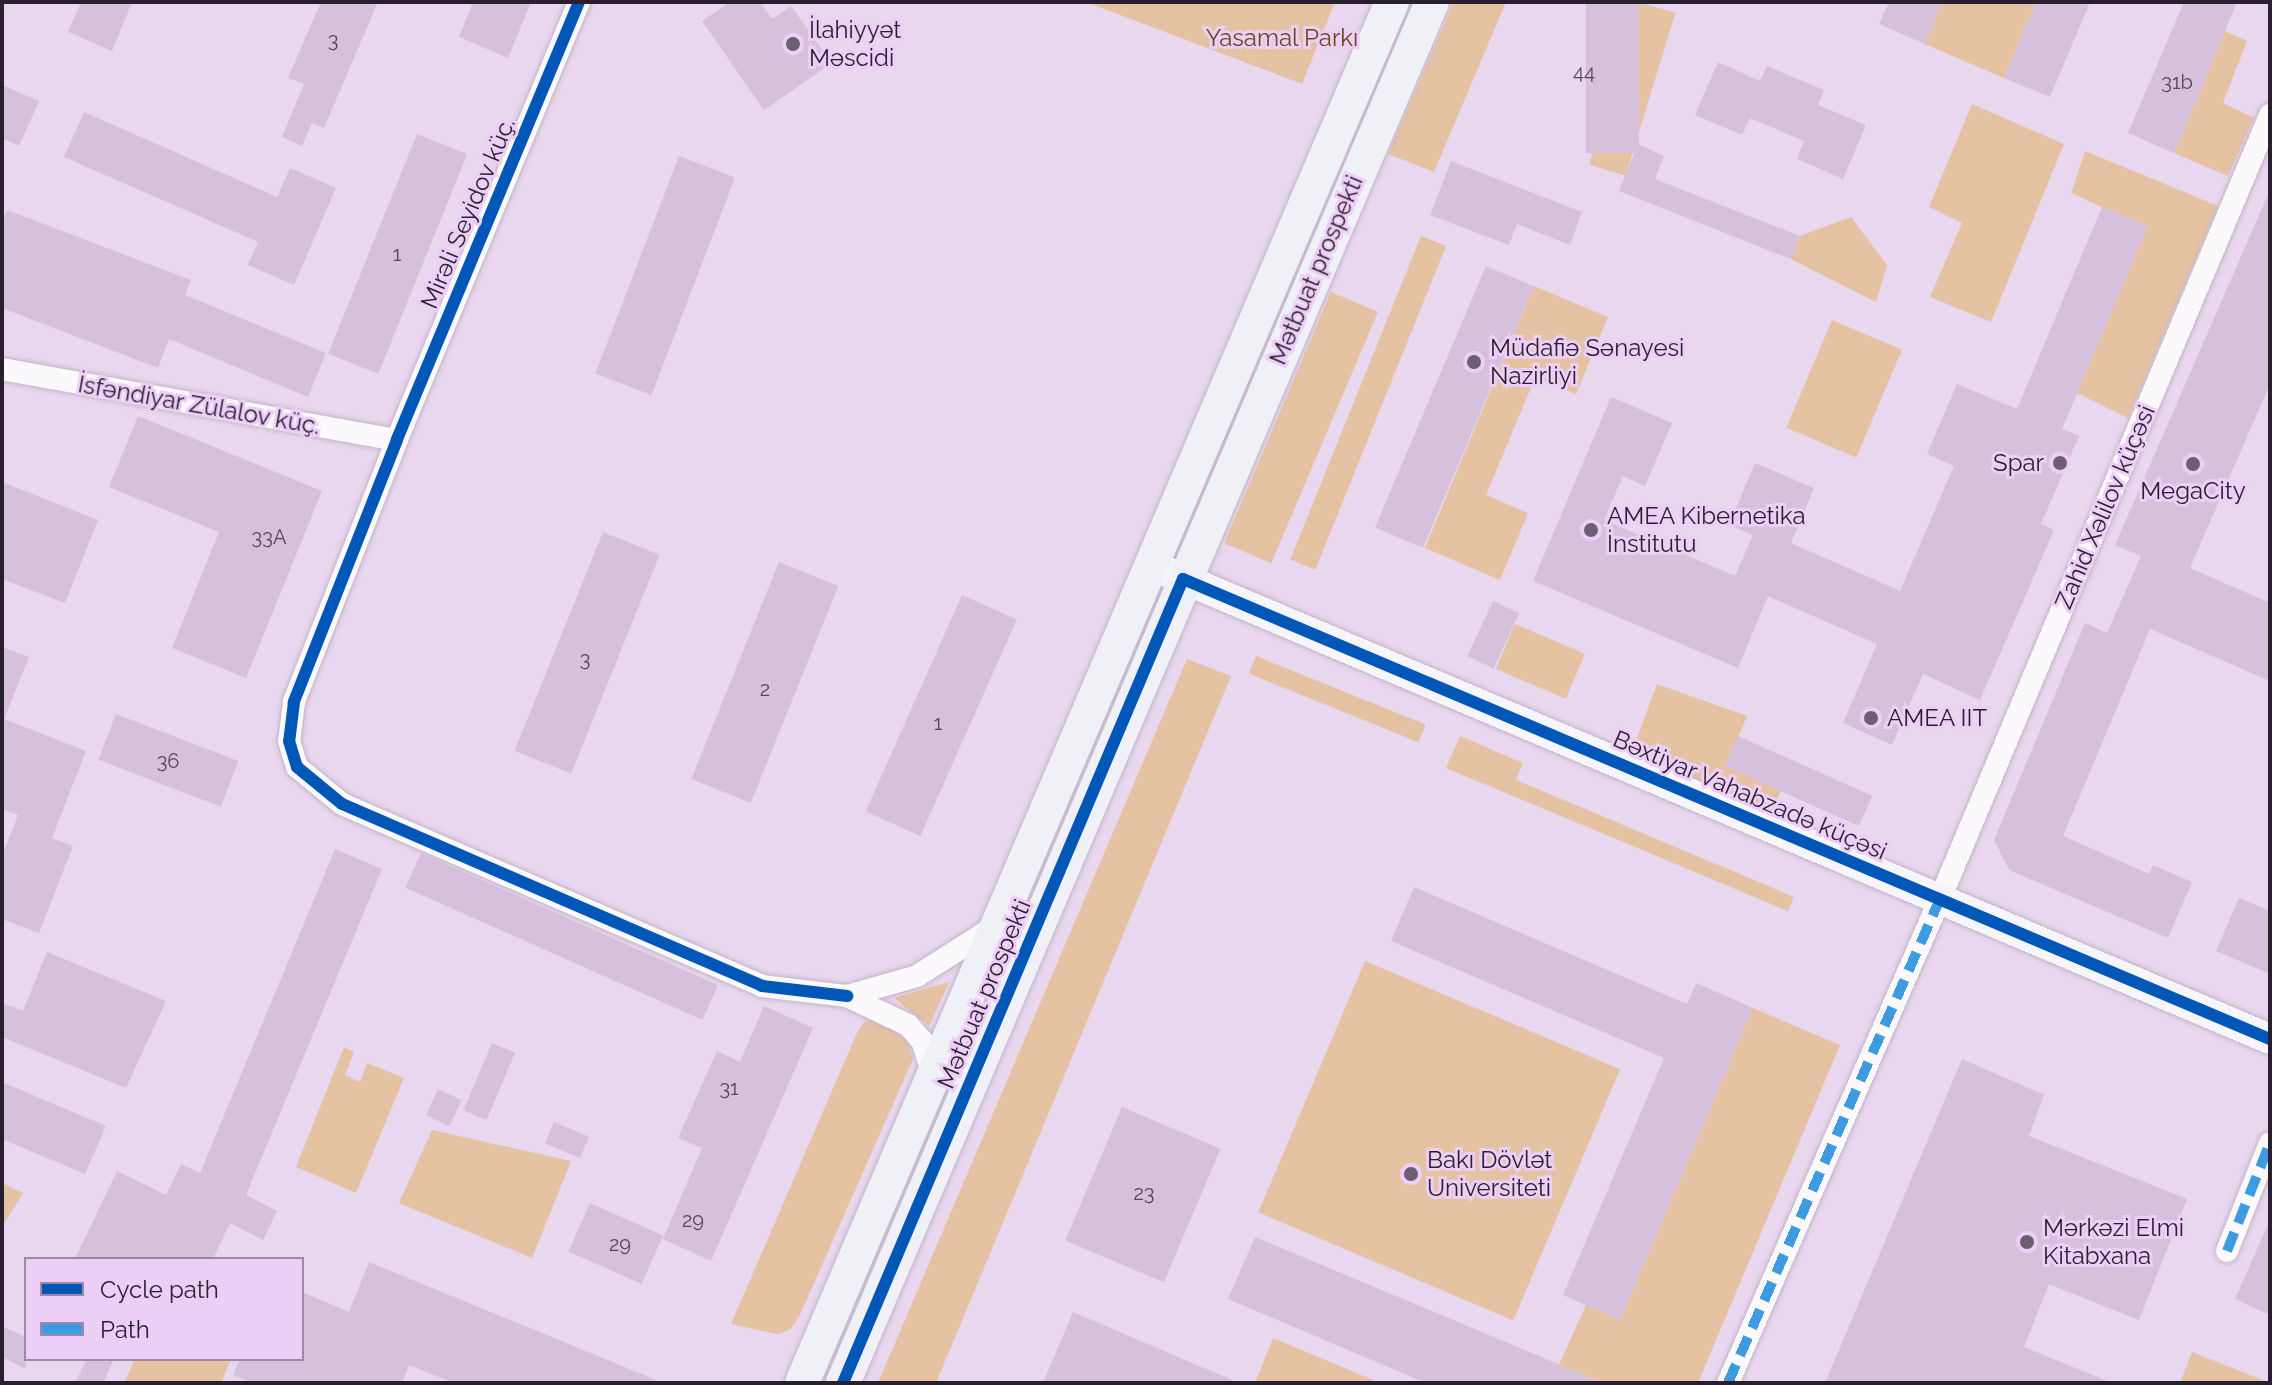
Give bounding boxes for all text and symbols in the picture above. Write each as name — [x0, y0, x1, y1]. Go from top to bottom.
place label: İlahiyyət Məscidi — [809, 16, 901, 72]
park label: Yasamal Parkı — [1205, 24, 1359, 52]
house number: 3 — [328, 28, 338, 52]
marker: İlahiyyət Məscidi — [784, 35, 802, 53]
house number: 44 — [1573, 60, 1595, 84]
house number: 31b — [2161, 70, 2193, 94]
street label: Mirəli Seyidov küç. — [415, 113, 521, 313]
street label: Mətbuat prospekti — [1263, 171, 1369, 369]
house number: 1 — [393, 242, 401, 266]
place label: Müdafiə Sənayesi Nazirliyi — [1490, 334, 1684, 390]
marker: Müdafiə Sənayesi Nazirliyi — [1465, 353, 1483, 371]
street label: İsfəndiyar Zülalov küç. — [75, 369, 323, 441]
street label: Zahid Xəlilov küçəsi — [2049, 400, 2161, 614]
place label: Spar — [1993, 449, 2044, 477]
marker: Spar — [2051, 454, 2069, 472]
marker: MegaCity — [2184, 455, 2202, 473]
place label: MegaCity — [2140, 477, 2246, 505]
place label: AMEA Kibernetika İnstitutu — [1607, 502, 1806, 558]
marker: AMEA Kibernetika İnstitutu — [1582, 521, 1600, 539]
house number: 33A — [252, 525, 286, 549]
house number: 3 — [580, 647, 590, 671]
house number: 2 — [760, 677, 770, 701]
place label: AMEA IIT — [1887, 704, 1988, 732]
marker: AMEA IIT — [1862, 709, 1880, 727]
house number: 1 — [934, 711, 942, 735]
street label: Bəxtiyar Vahabzadə küçəsi — [1608, 724, 1892, 866]
house number: 36 — [157, 749, 179, 773]
street label: Mətbuat prospekti — [931, 895, 1037, 1093]
house number: 31 — [719, 1076, 739, 1100]
place label: Bakı Dövlət Universiteti — [1427, 1146, 1552, 1202]
marker: Bakı Dövlət Universiteti — [1402, 1165, 1420, 1183]
house number: 23 — [1133, 1181, 1155, 1205]
house number: 29 — [682, 1208, 704, 1232]
place label: Mərkəzi Elmi Kitabxana — [2043, 1214, 2184, 1270]
house number: 29 — [609, 1232, 631, 1256]
marker: Mərkəzi Elmi Kitabxana — [2018, 1233, 2036, 1251]
legend — [24, 1257, 304, 1361]
text: Cycle path — [100, 1275, 219, 1304]
text: Path — [100, 1315, 150, 1344]

